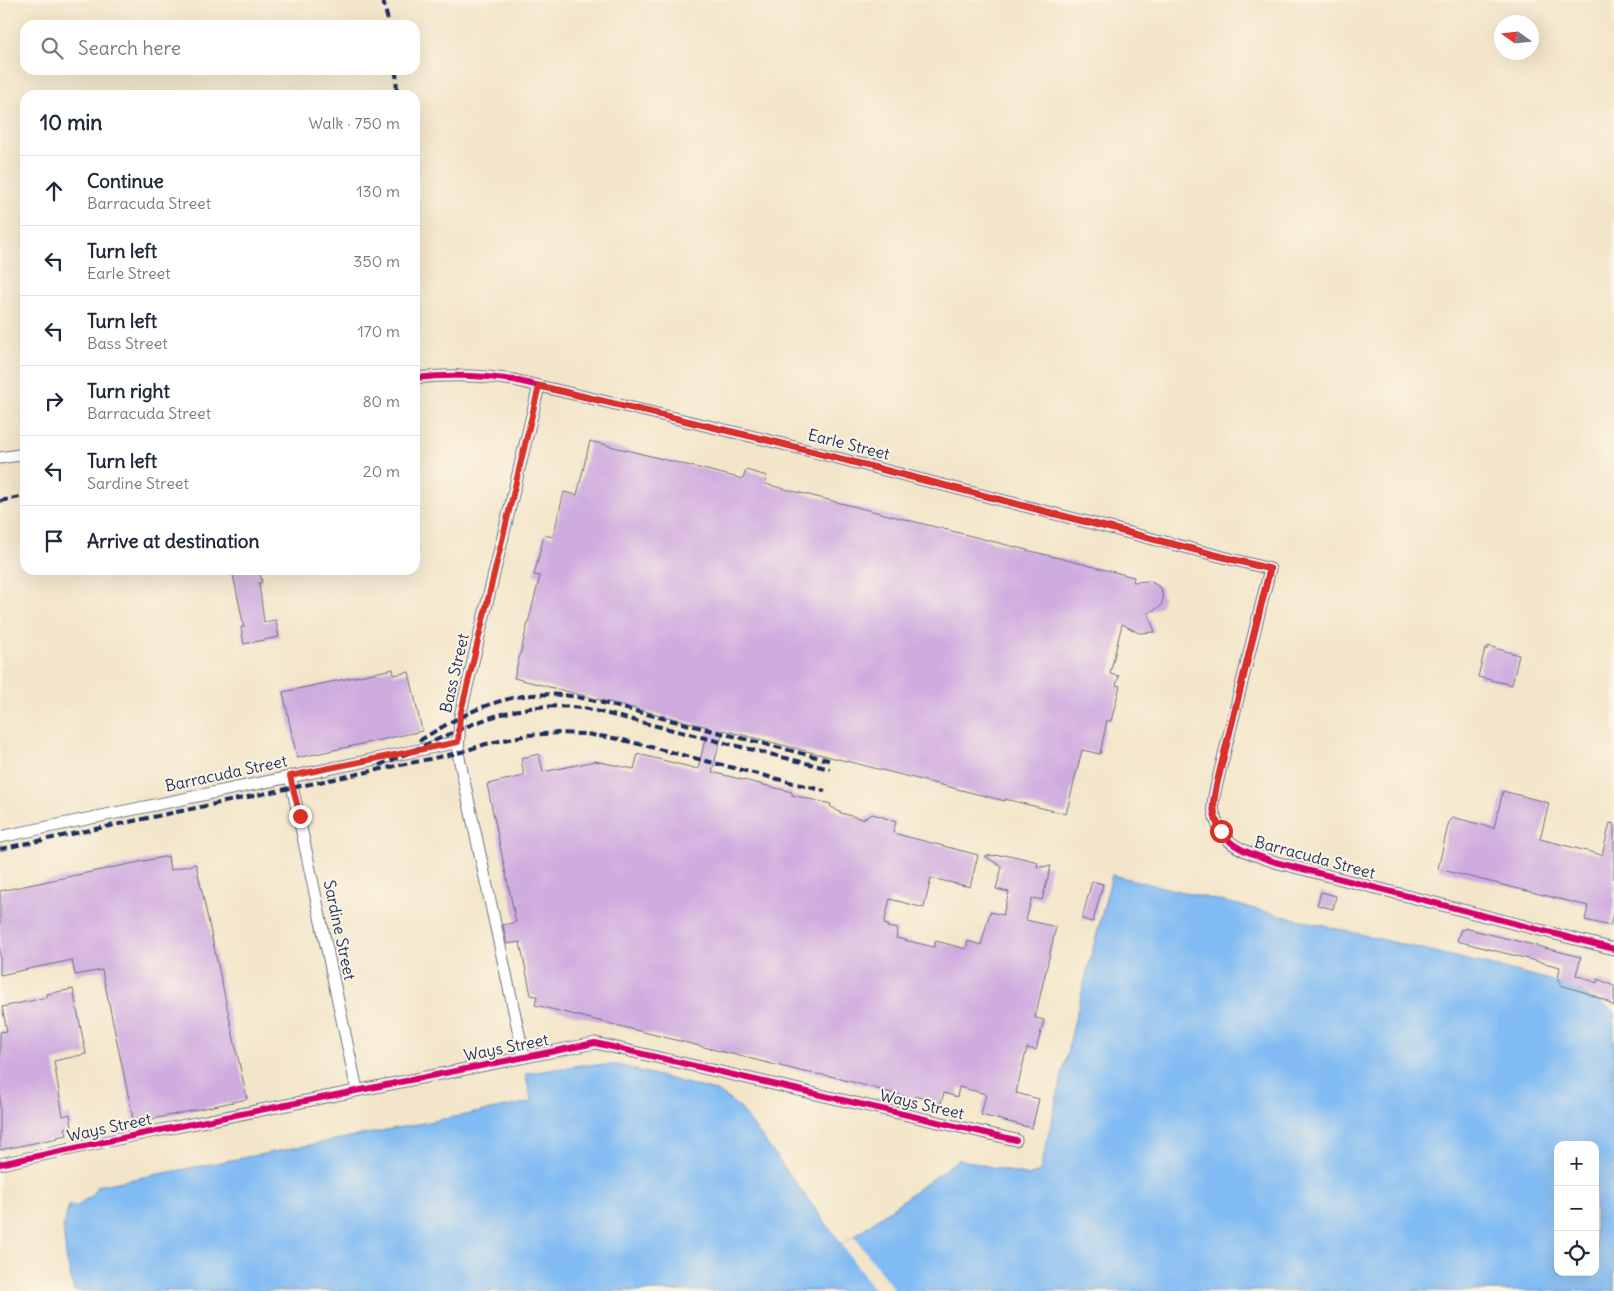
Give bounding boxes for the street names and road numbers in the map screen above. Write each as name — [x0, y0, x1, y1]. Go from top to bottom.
street label: Earle Street — [806, 424, 893, 464]
street label: Bass Street — [435, 631, 473, 715]
street label: Barracuda Street — [163, 750, 289, 796]
street label: Barracuda Street — [1253, 831, 1378, 883]
street label: Sardine Street — [320, 878, 360, 982]
street label: Ways Street — [462, 1029, 551, 1065]
street label: Ways Street — [878, 1085, 967, 1124]
street label: Ways Street — [65, 1108, 154, 1146]

